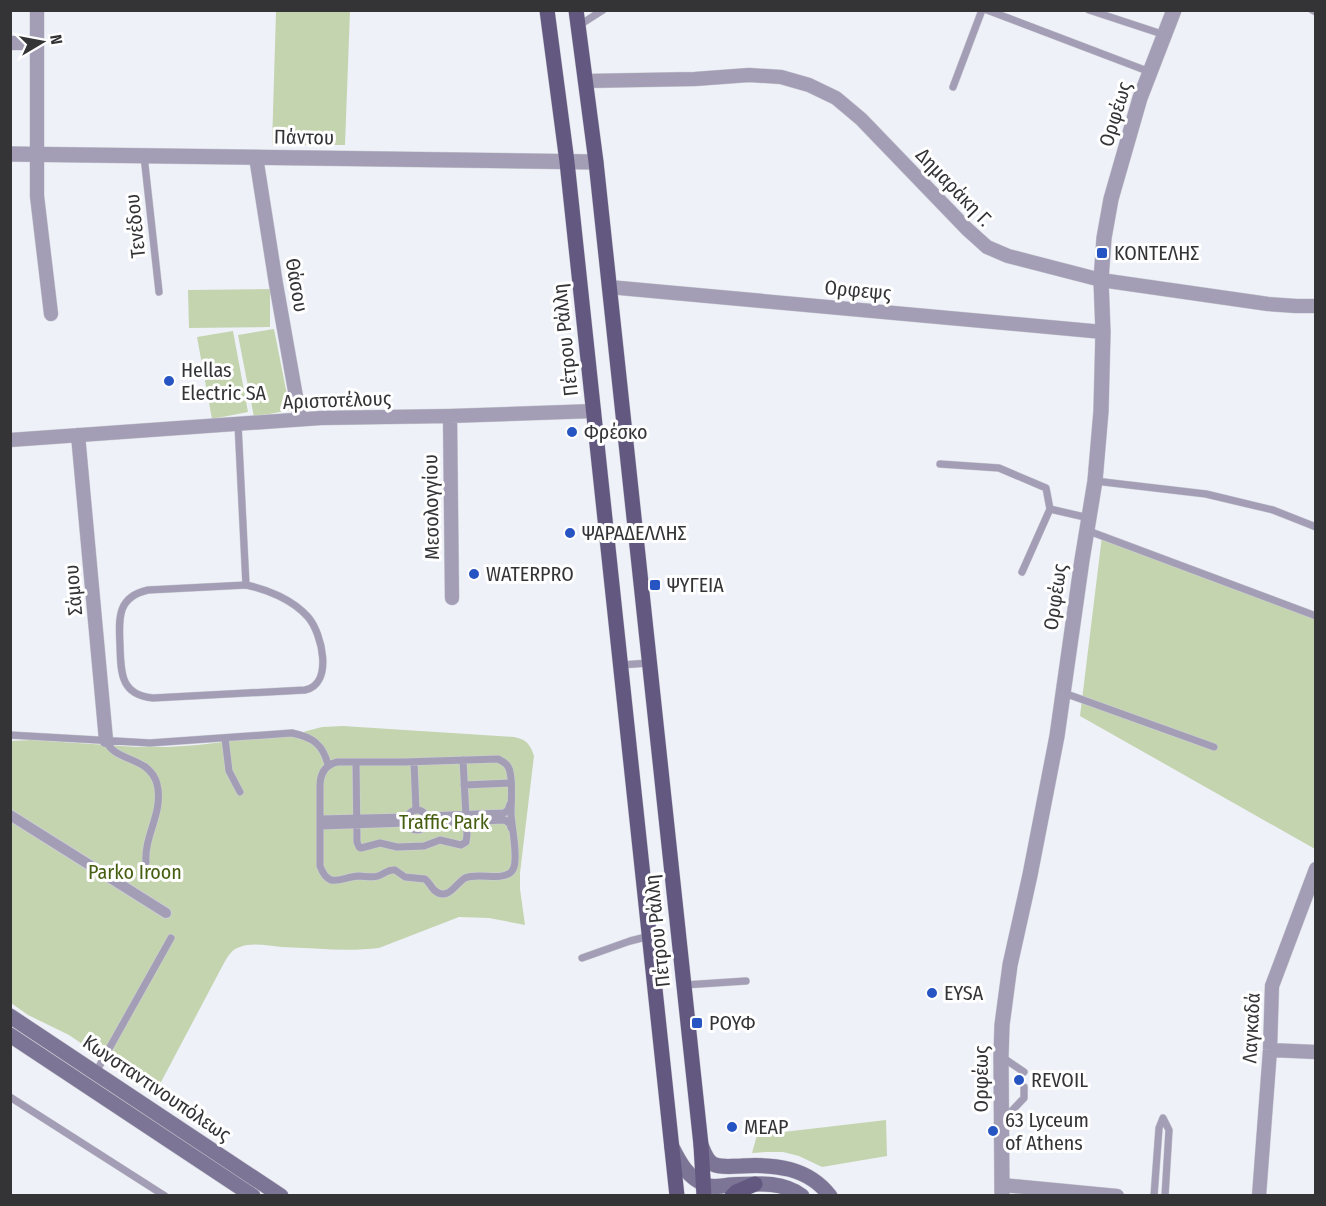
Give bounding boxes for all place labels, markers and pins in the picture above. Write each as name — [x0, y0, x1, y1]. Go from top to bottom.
place label: ΚΟΝΤΕΛΗΣ — [1114, 241, 1199, 265]
marker: ΚΟΝΤΕΛΗΣ — [1095, 246, 1109, 260]
place label: Hellas Electric SA — [181, 358, 266, 405]
marker: Hellas Electric SA — [162, 374, 176, 388]
place label: Φρέσκο — [584, 420, 648, 444]
marker: Φρέσκο — [565, 425, 579, 439]
place label: ΨΑΡΑΔΕΛΛΗΣ — [582, 521, 687, 545]
marker: ΨΑΡΑΔΕΛΛΗΣ — [563, 526, 577, 540]
place label: WATERPRO — [486, 562, 574, 586]
marker: WATERPRO — [467, 567, 481, 581]
place label: ΨΥΓΕΙΑ — [667, 573, 724, 597]
marker: ΨΥΓΕΙΑ — [648, 578, 662, 592]
place label: EYSA — [944, 981, 984, 1005]
marker: EYSA — [925, 986, 939, 1000]
place label: ΡΟΥΦ — [709, 1011, 756, 1035]
marker: ΡΟΥΦ — [690, 1016, 704, 1030]
place label: REVOIL — [1031, 1068, 1088, 1092]
marker: REVOIL — [1012, 1073, 1026, 1087]
place label: 63 Lyceum of Athens — [1005, 1108, 1089, 1155]
place label: MEAP — [744, 1115, 789, 1139]
marker: MEAP — [725, 1120, 739, 1134]
marker: 63 Lyceum of Athens — [986, 1124, 1000, 1138]

